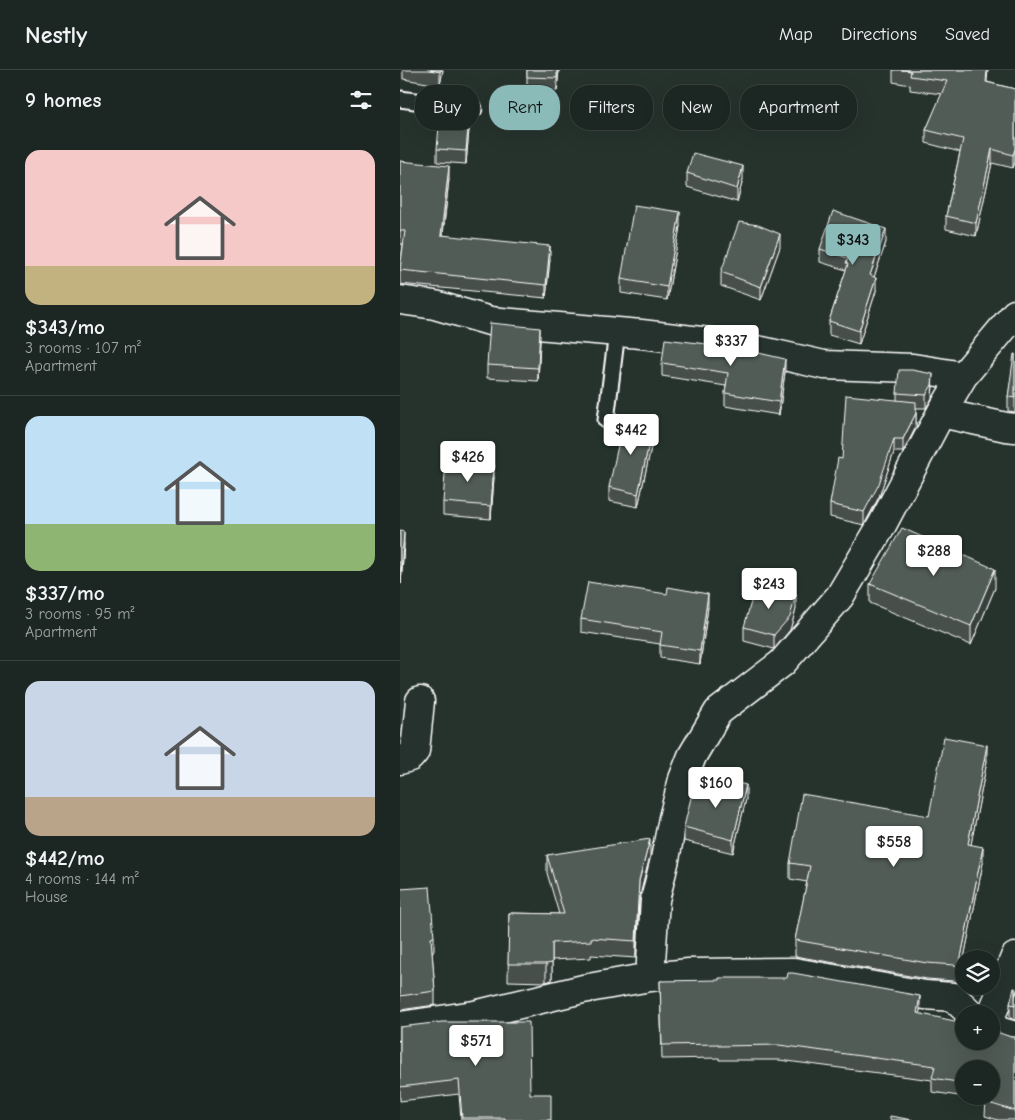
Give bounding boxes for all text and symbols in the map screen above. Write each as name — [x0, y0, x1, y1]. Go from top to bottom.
text: Nestly — [25, 21, 87, 49]
text: Map — [779, 24, 813, 45]
text: Directions — [841, 24, 917, 45]
text: Saved — [945, 24, 990, 45]
chip: Buy — [415, 85, 479, 130]
chip: Rent — [489, 85, 560, 130]
chip: Filters — [570, 85, 653, 130]
chip: New — [663, 85, 730, 130]
chip: Apartment — [740, 85, 857, 130]
icon: filters — [347, 86, 375, 114]
text: 9 homes — [25, 88, 101, 112]
icon: home — [155, 183, 245, 273]
pin: $343 — [823, 224, 883, 266]
text: $343 — [837, 231, 869, 249]
text: $343/mo — [25, 315, 105, 339]
pin: $337 — [701, 324, 761, 367]
text: $337 — [715, 332, 747, 350]
text: 3 rooms · 107 m² — [25, 339, 141, 357]
text: Apartment — [25, 357, 97, 375]
pin: $442 — [601, 414, 661, 456]
text: $442 — [615, 421, 647, 439]
pin: $426 — [438, 440, 498, 483]
icon: home — [155, 448, 245, 538]
text: $426 — [451, 448, 485, 466]
pin: $288 — [904, 534, 964, 577]
text: $288 — [917, 542, 951, 560]
pin: $243 — [739, 568, 799, 610]
text: $243 — [753, 575, 785, 593]
text: $337/mo — [25, 581, 105, 605]
text: 3 rooms · 95 m² — [25, 605, 135, 623]
text: Apartment — [25, 623, 97, 641]
icon: home — [155, 713, 245, 803]
pin: $160 — [686, 766, 746, 809]
text: $160 — [699, 774, 733, 792]
pin: $558 — [864, 826, 924, 868]
text: $558 — [877, 833, 911, 851]
text: $442/mo — [25, 846, 105, 870]
text: 4 rooms · 144 m² — [25, 870, 139, 888]
text: House — [25, 888, 68, 906]
map controls — [955, 950, 1000, 1105]
button: layers — [955, 950, 1000, 995]
button: + — [955, 1005, 1000, 1050]
pin: $571 — [446, 1024, 506, 1067]
text: $571 — [460, 1032, 492, 1050]
button: − — [955, 1060, 1000, 1105]

